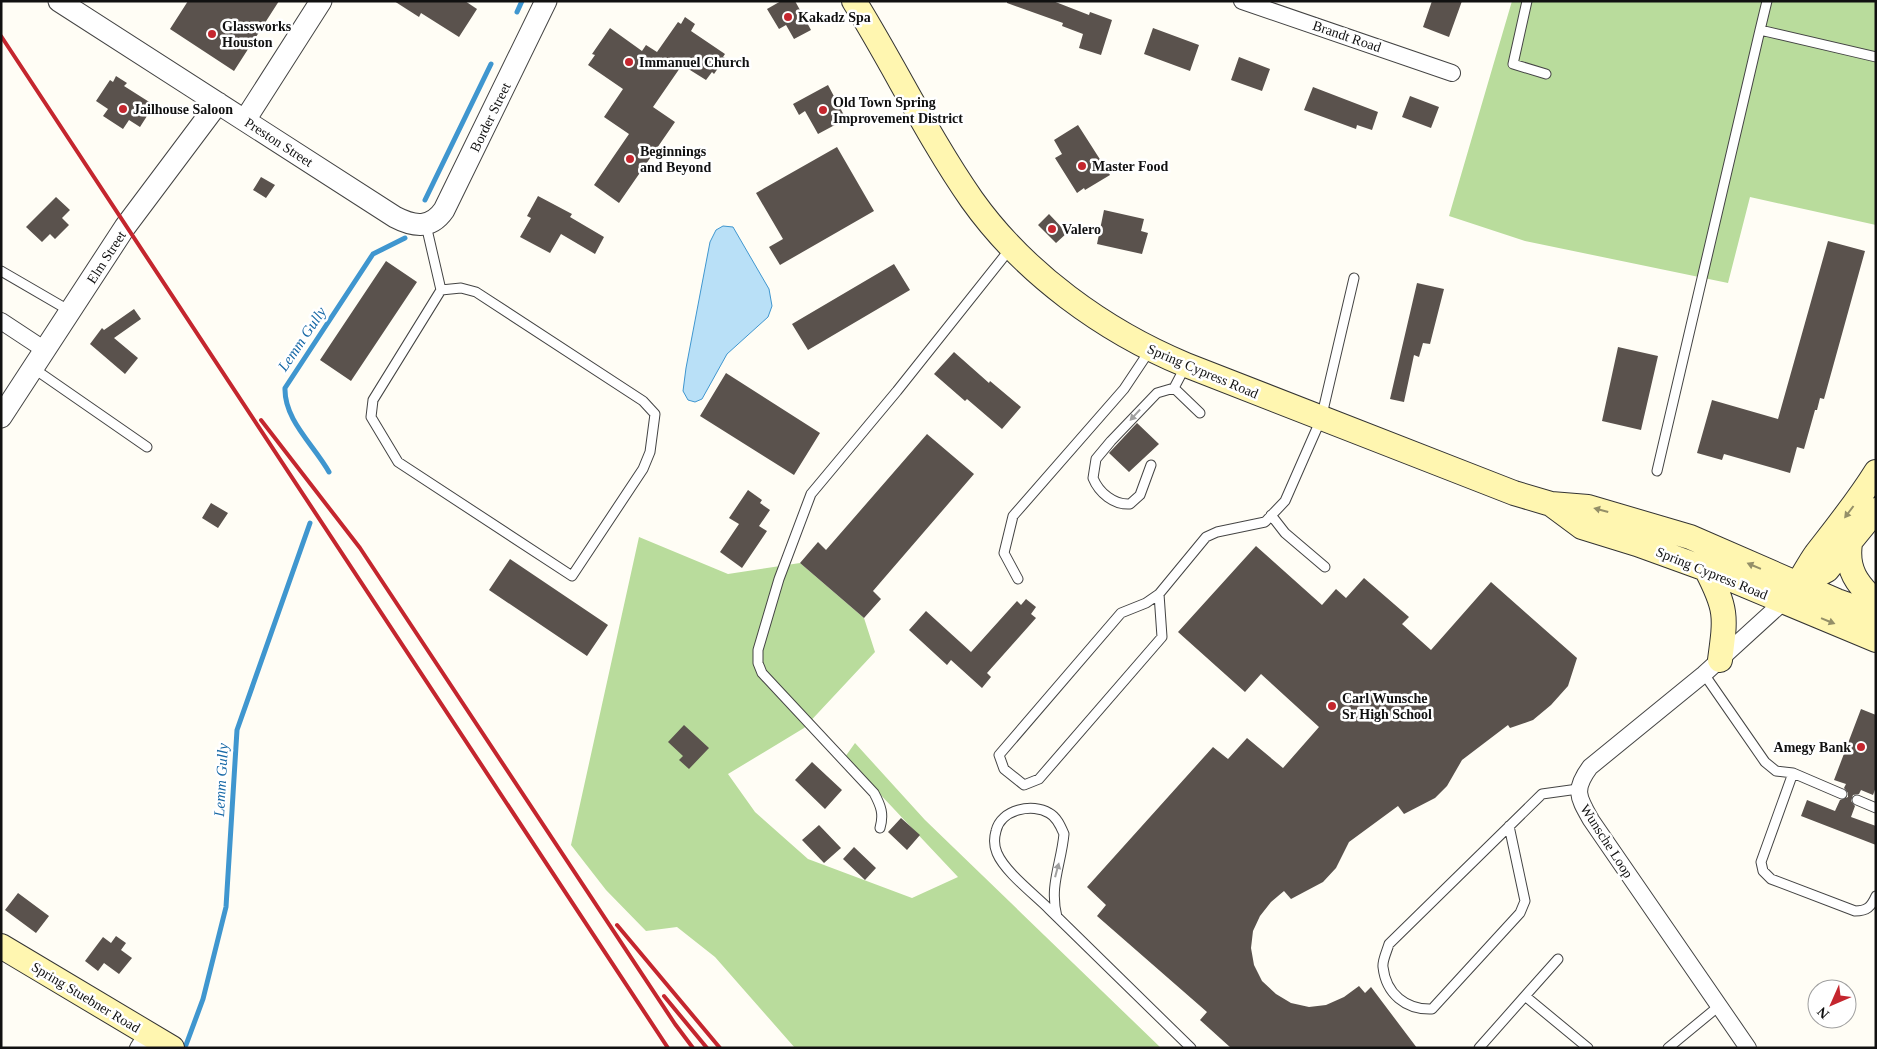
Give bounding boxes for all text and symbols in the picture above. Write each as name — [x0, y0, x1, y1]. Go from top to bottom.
place label: Kakadz Spa — [798, 10, 871, 25]
marker: Kakadz Spa — [782, 11, 794, 23]
street label: Brandt Road — [1311, 18, 1383, 55]
place label: Glassworks Houston — [222, 19, 292, 50]
marker: Glassworks Houston — [206, 28, 218, 40]
place label: Immanuel Church — [639, 55, 750, 70]
marker: Immanuel Church — [623, 56, 635, 68]
street label: Border Street — [467, 80, 514, 154]
place label: Old Town Spring Improvement District — [833, 95, 963, 126]
place label: Jailhouse Saloon — [133, 102, 233, 117]
marker: Jailhouse Saloon — [117, 103, 129, 115]
marker: Old Town Spring Improvement District — [817, 104, 829, 116]
street label: Preston Street — [242, 115, 316, 170]
place label: Beginnings and Beyond — [640, 144, 711, 175]
marker: Beginnings and Beyond — [624, 153, 636, 165]
place label: Master Food — [1092, 159, 1169, 174]
marker: Master Food — [1076, 160, 1088, 172]
place label: Valero — [1062, 222, 1101, 237]
marker: Valero — [1046, 223, 1058, 235]
street label: Elm Street — [84, 228, 129, 286]
water label: Lemm Gully — [274, 304, 329, 375]
street label: Spring Cypress Road — [1145, 341, 1261, 402]
one-way arrow — [1129, 409, 1141, 421]
one-way arrow — [1844, 505, 1854, 519]
one-way arrow — [1594, 506, 1609, 514]
street label: Spring Cypress Road — [1654, 544, 1770, 603]
one-way arrow — [1747, 561, 1761, 569]
one-way arrow — [1821, 617, 1836, 625]
place label: Carl Wunsche Sr High School — [1342, 691, 1432, 722]
marker: Carl Wunsche Sr High School — [1326, 700, 1338, 712]
place label: Amegy Bank — [1774, 740, 1851, 755]
marker: Amegy Bank — [1855, 741, 1867, 753]
water label: Lemm Gully — [211, 742, 231, 818]
street label: Wunsche Loop — [1577, 802, 1636, 881]
one-way arrow — [1054, 862, 1062, 877]
street label: Spring Stuebner Road — [29, 959, 143, 1036]
north arrow — [1807, 979, 1857, 1029]
text: N — [1814, 1004, 1832, 1022]

